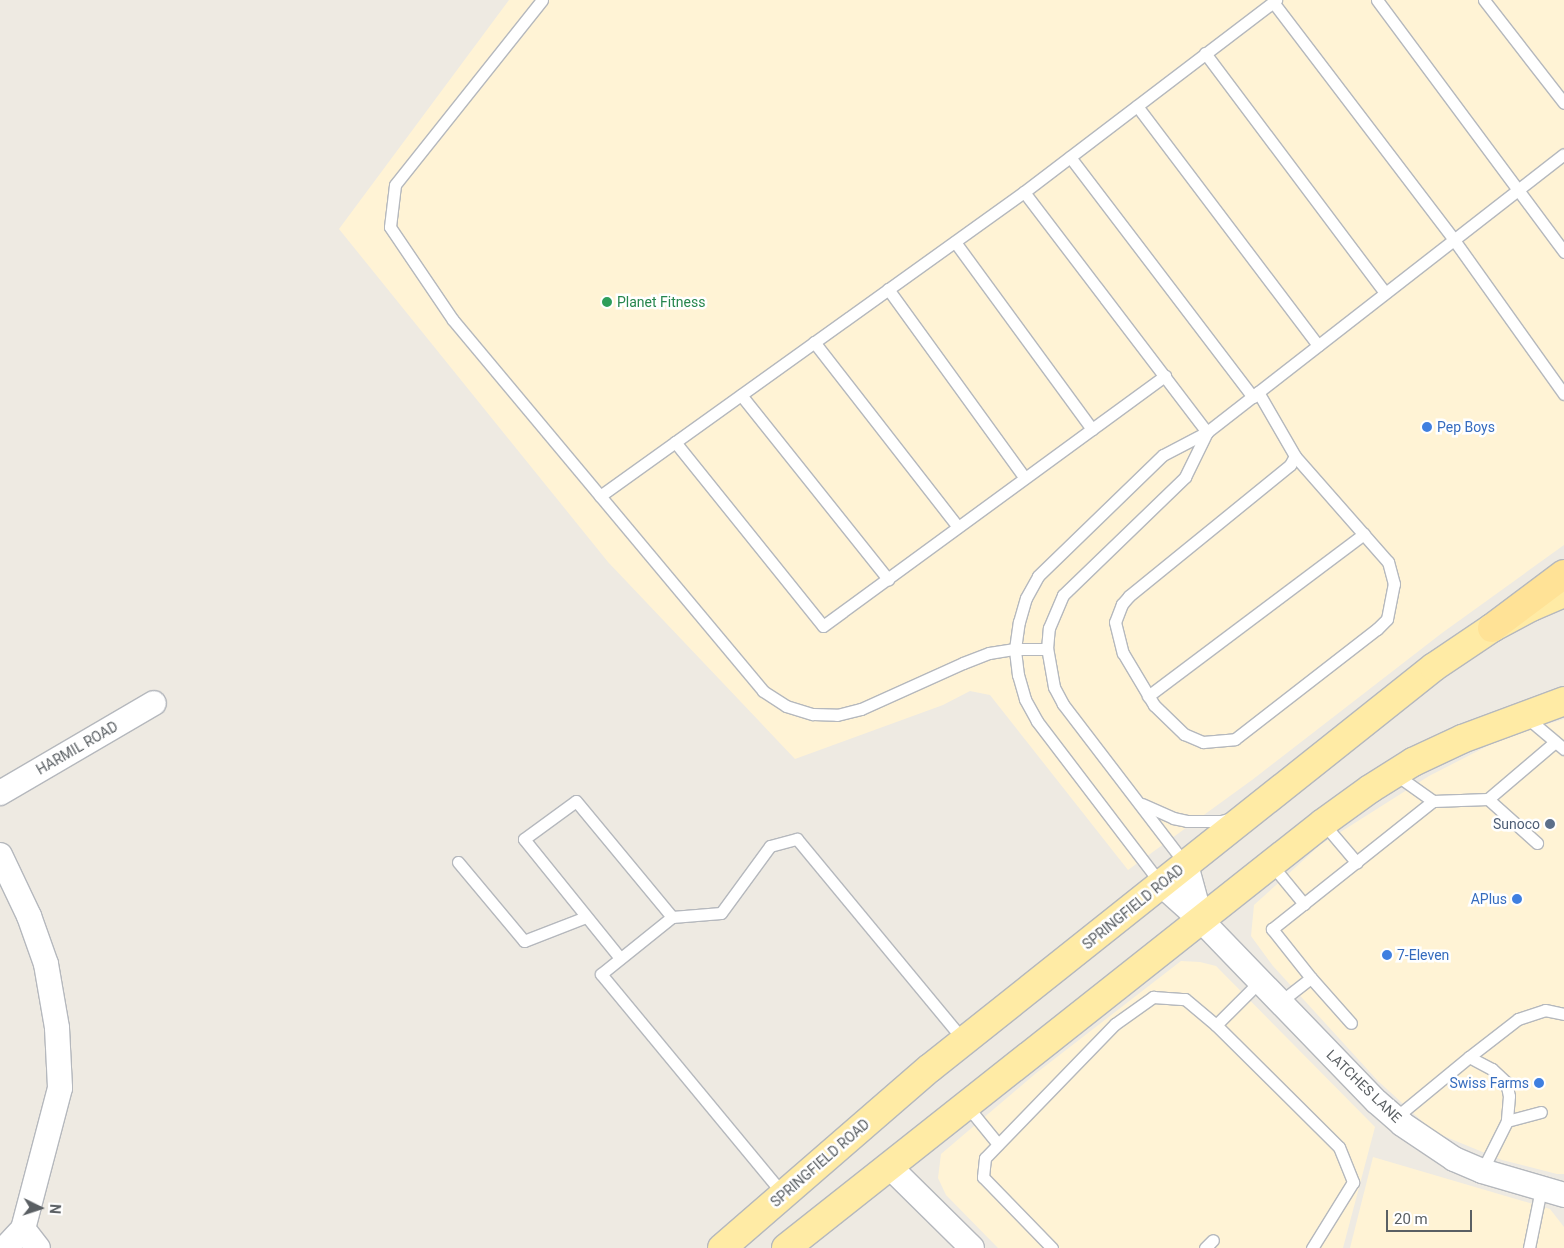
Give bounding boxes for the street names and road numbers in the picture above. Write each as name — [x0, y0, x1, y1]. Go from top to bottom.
street label: HARMIL ROAD — [33, 718, 121, 778]
street label: SPRINGFIELD ROAD — [1079, 861, 1187, 953]
street label: LATCHES LANE — [1323, 1046, 1405, 1126]
street label: SPRINGFIELD ROAD — [767, 1116, 873, 1210]

